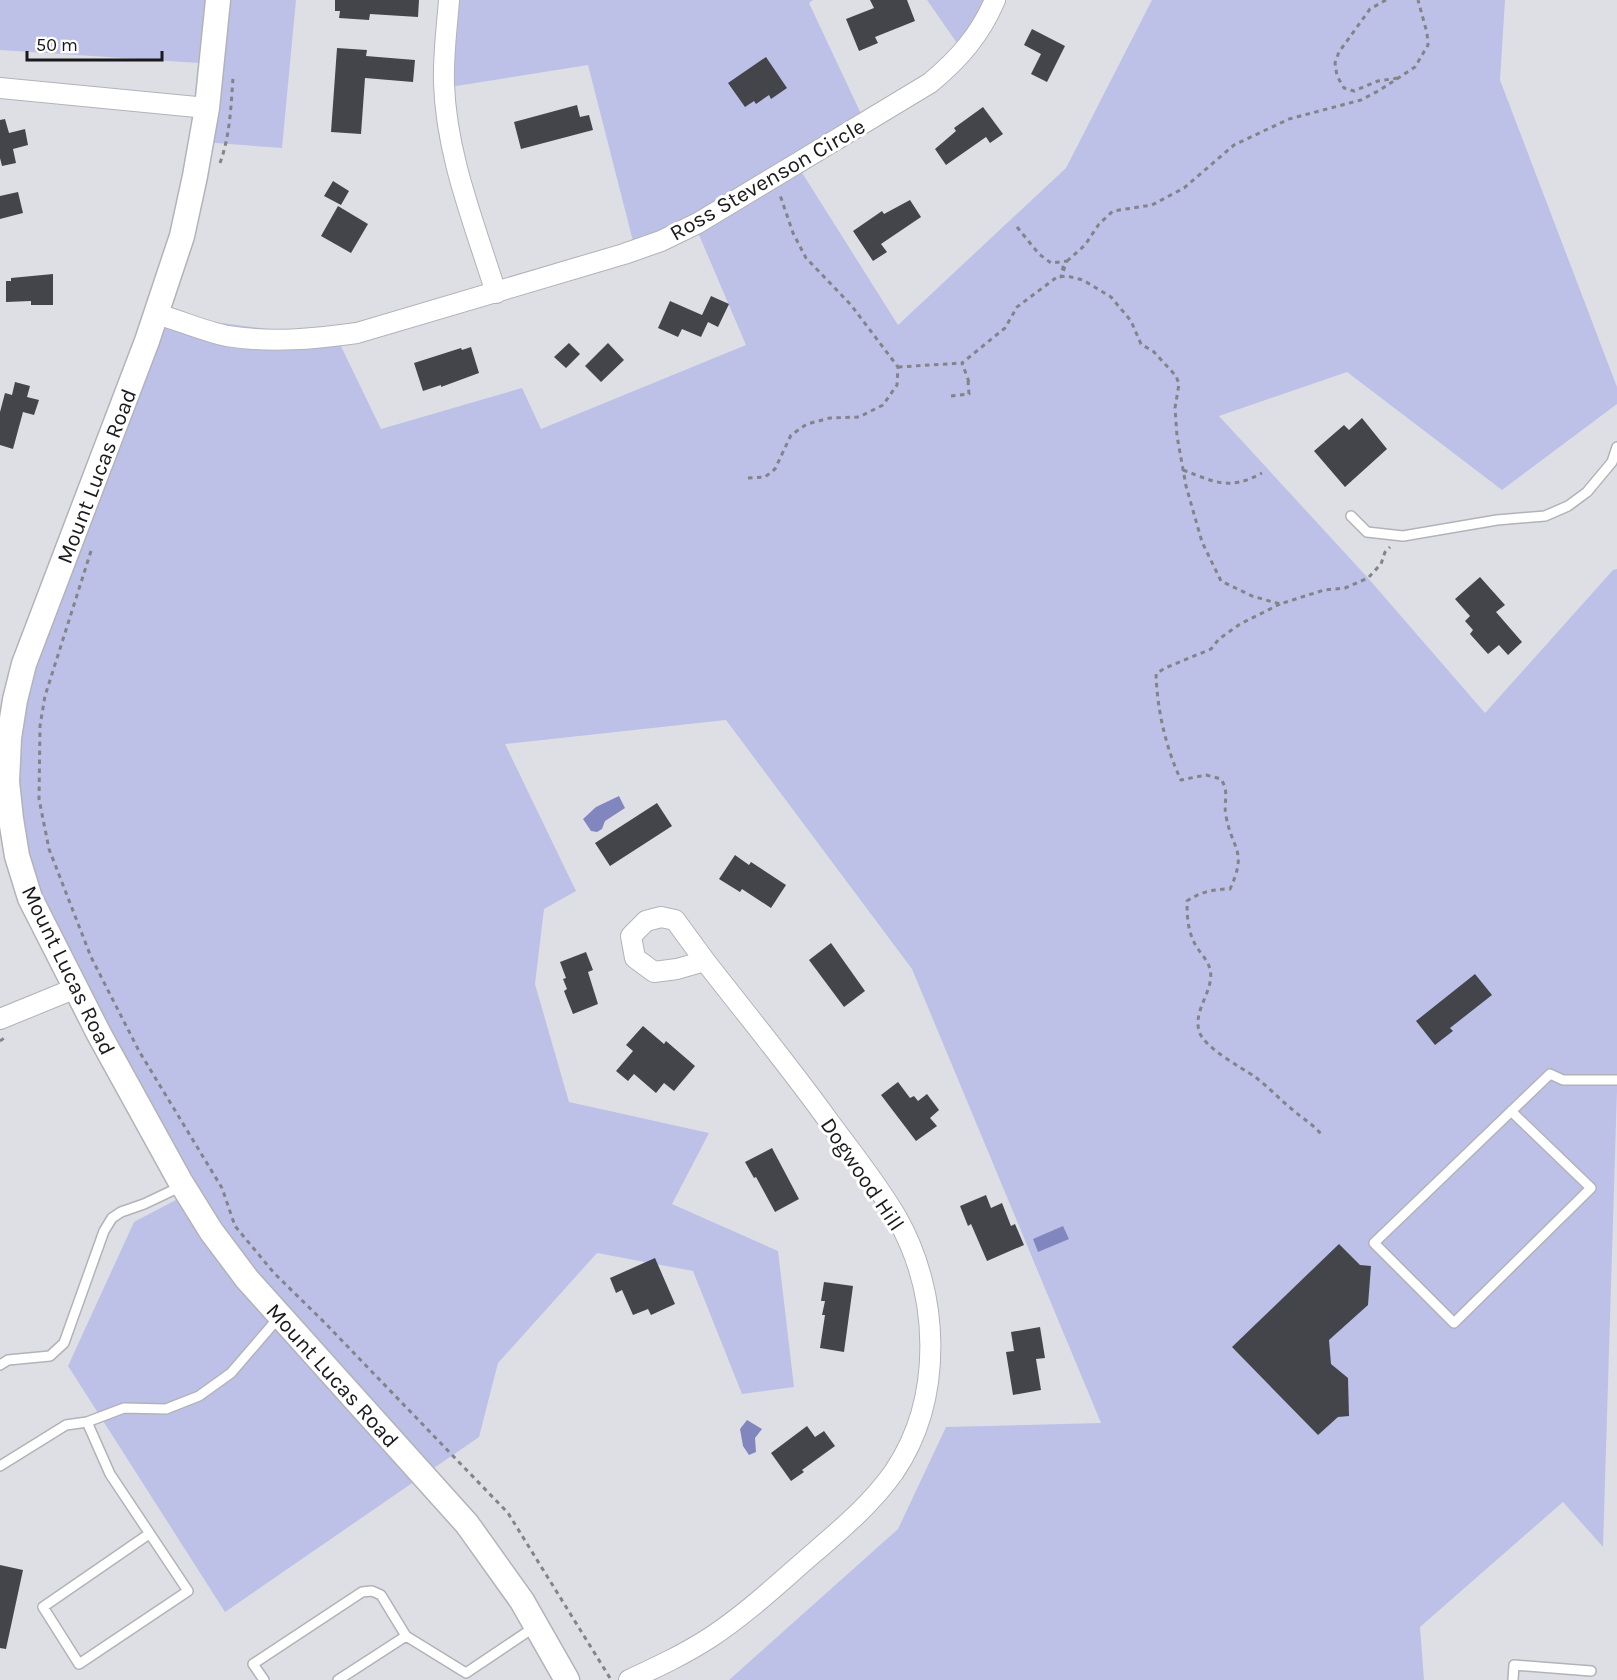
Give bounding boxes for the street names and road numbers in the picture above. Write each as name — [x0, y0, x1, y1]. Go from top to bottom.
street label: Ross Stevenson Circle — [665, 113, 870, 246]
street label: Mount Lucas Road — [52, 385, 142, 567]
street label: Mount Lucas Road — [16, 881, 120, 1059]
street label: Dogwood Hill — [815, 1113, 910, 1236]
street label: Mount Lucas Road — [261, 1298, 404, 1453]

